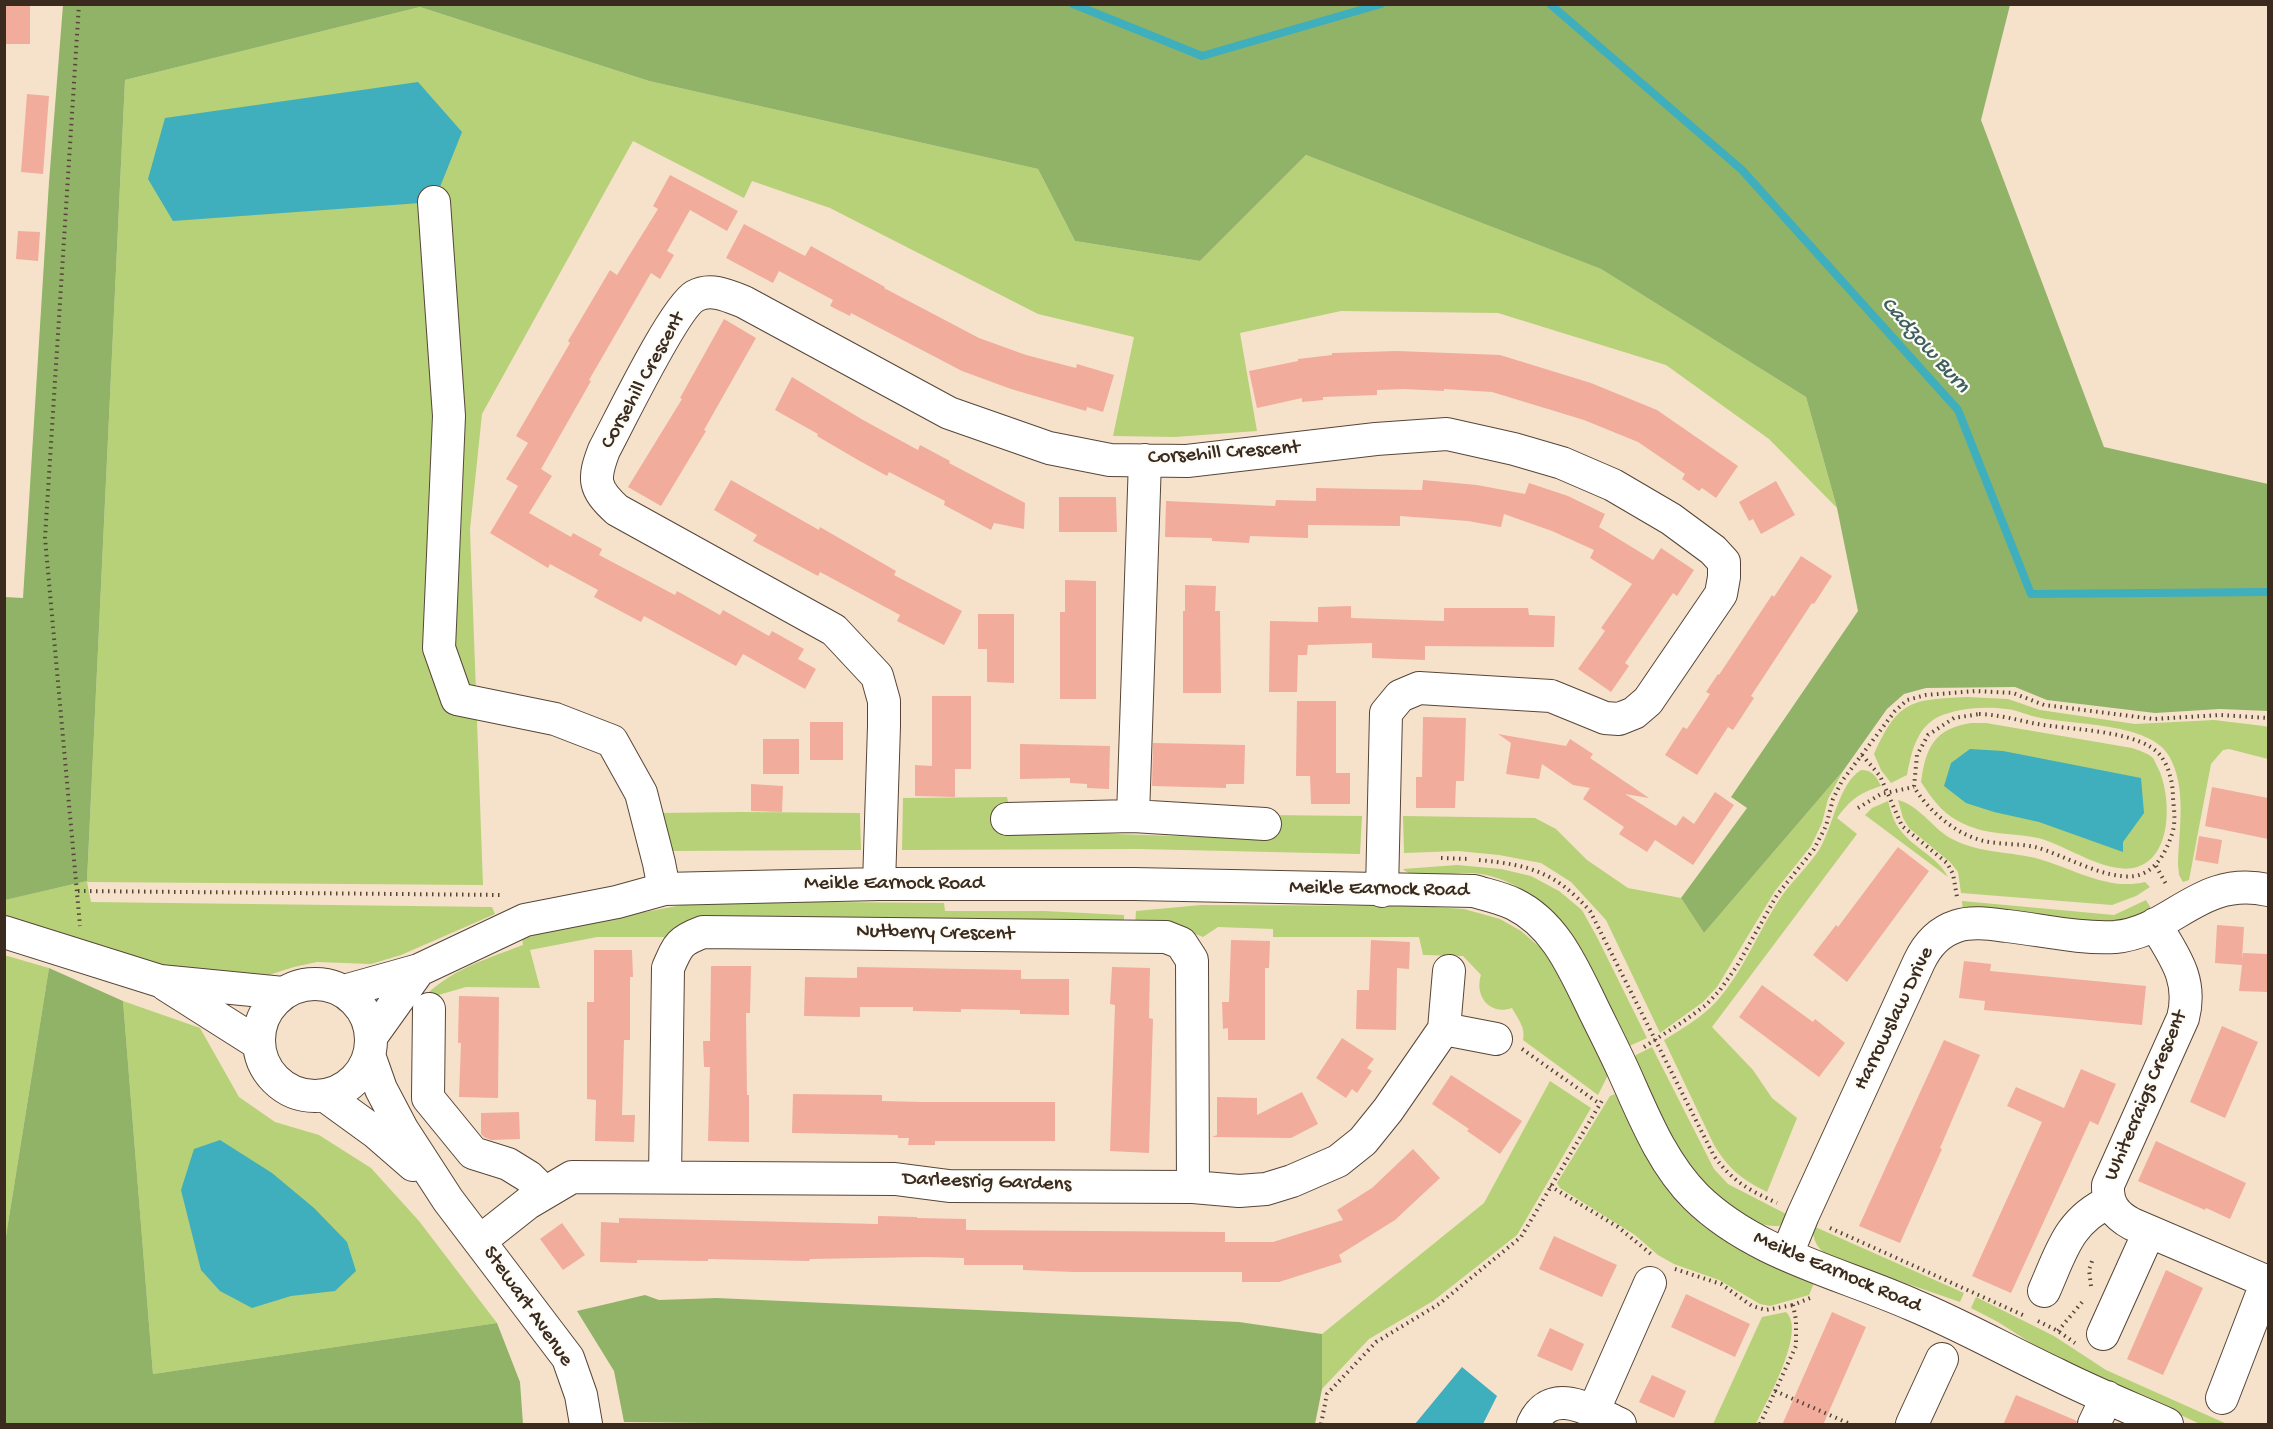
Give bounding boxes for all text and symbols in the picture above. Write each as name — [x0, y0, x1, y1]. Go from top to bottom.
water label: Cadzow Burn — [1874, 292, 1974, 400]
street label: Corsehill Crescent — [596, 308, 692, 454]
street label: Corsehill Crescent — [1147, 436, 1301, 472]
street label: Meikle Earnock Road — [804, 872, 984, 898]
street label: Meikle Earnock Road — [1289, 876, 1469, 904]
street label: Nutberry Crescent — [856, 920, 1014, 948]
street label: Harrowslaw Drive — [1849, 943, 1941, 1095]
street label: Whitecraigs Crescent — [2100, 1007, 2194, 1185]
street label: Darleesrig Gardens — [902, 1167, 1072, 1199]
street label: Meikle Earnock Road — [1749, 1226, 1925, 1320]
street label: Stewart Avenue — [476, 1242, 578, 1372]

